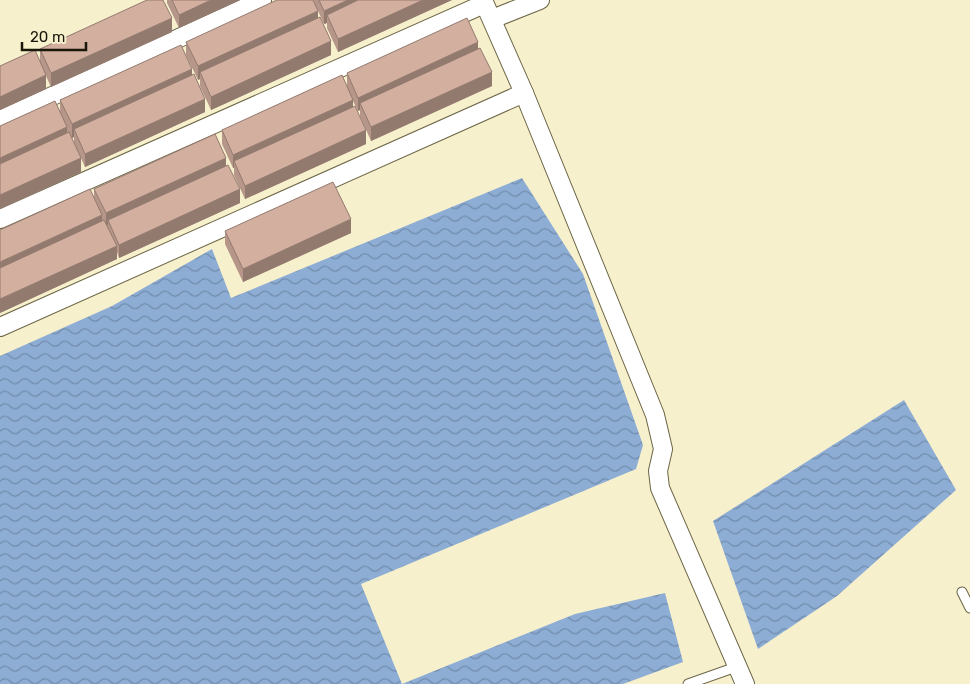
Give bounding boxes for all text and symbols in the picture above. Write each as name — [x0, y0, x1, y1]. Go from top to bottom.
scale bar — [22, 20, 86, 52]
text: 20 m — [30, 28, 65, 46]

